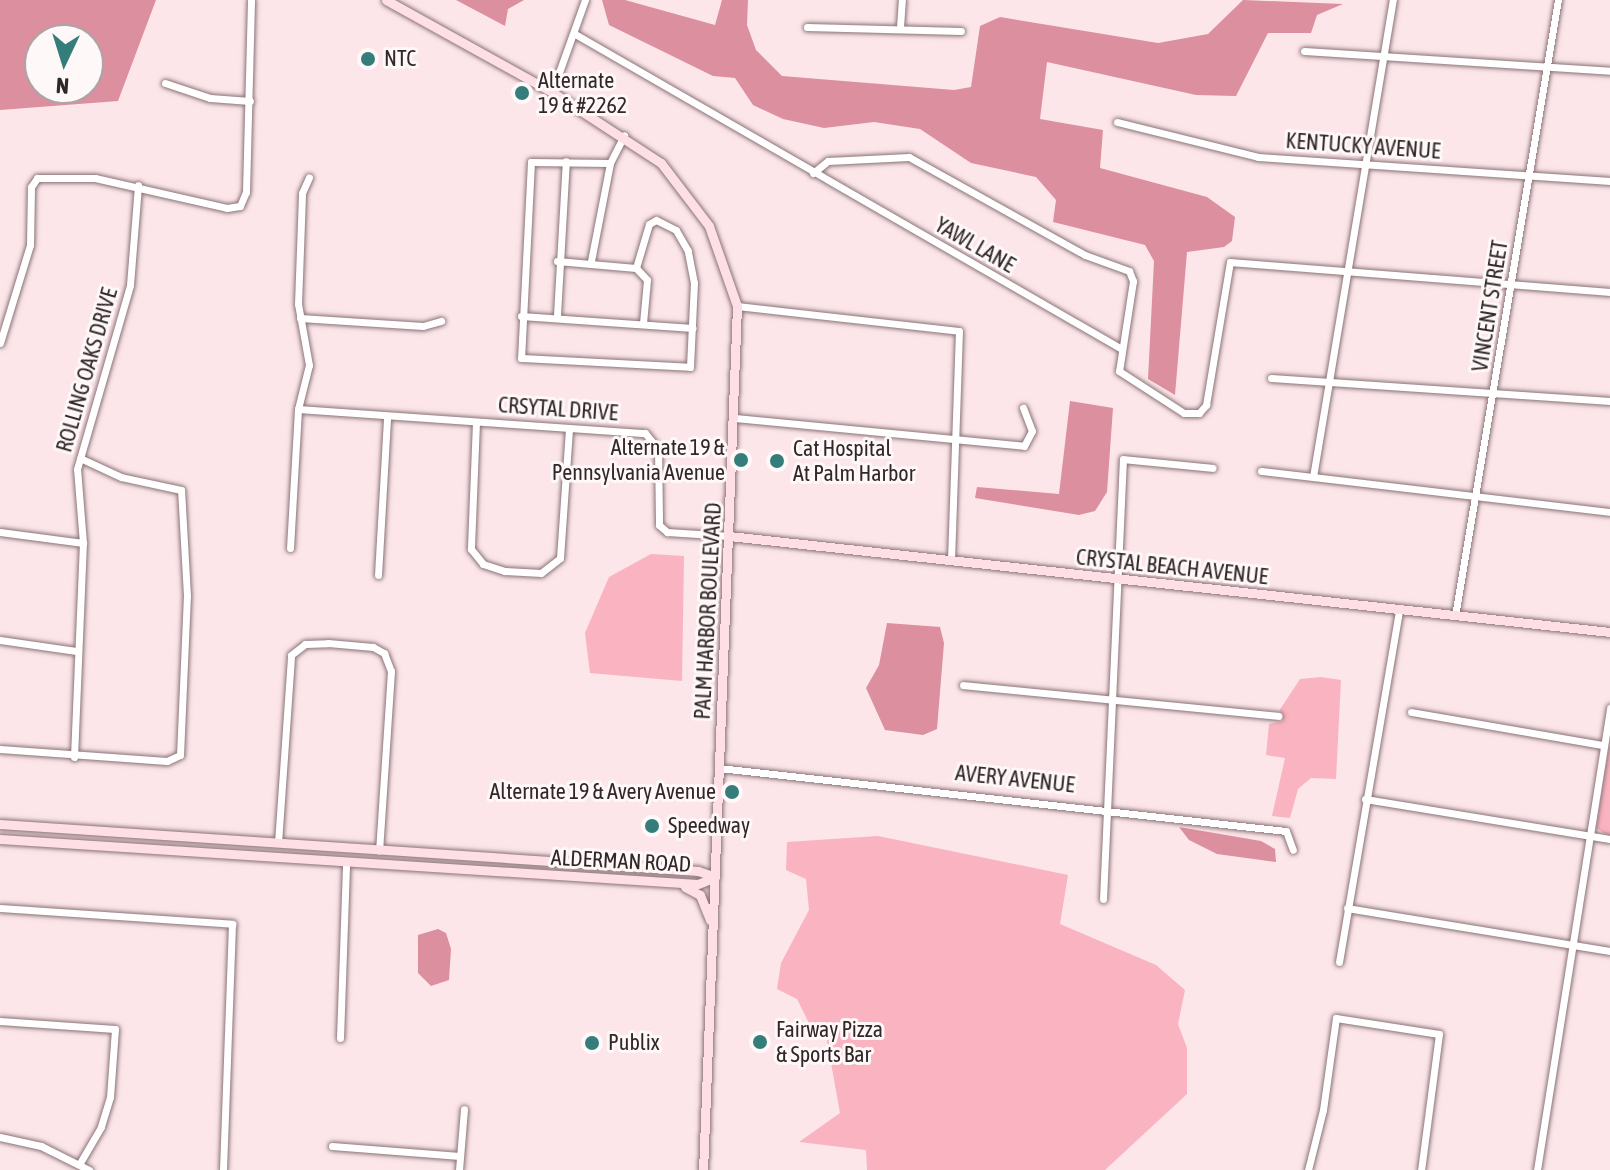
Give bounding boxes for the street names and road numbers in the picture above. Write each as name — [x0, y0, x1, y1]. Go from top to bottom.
street label: KENTUCKY AVENUE — [1285, 127, 1441, 165]
street label: YAWL LANE — [930, 212, 1020, 278]
street label: VINCENT STREET — [1467, 238, 1513, 374]
street label: ROLLING OAKS DRIVE — [51, 285, 123, 455]
street label: CRSYTAL DRIVE — [497, 392, 619, 426]
street label: PALM HARBOR BOULEVARD — [689, 502, 727, 720]
street label: CRYSTAL BEACH AVENUE — [1075, 544, 1269, 590]
street label: AVERY AVENUE — [954, 760, 1076, 798]
street label: ALDERMAN ROAD — [550, 844, 692, 878]

